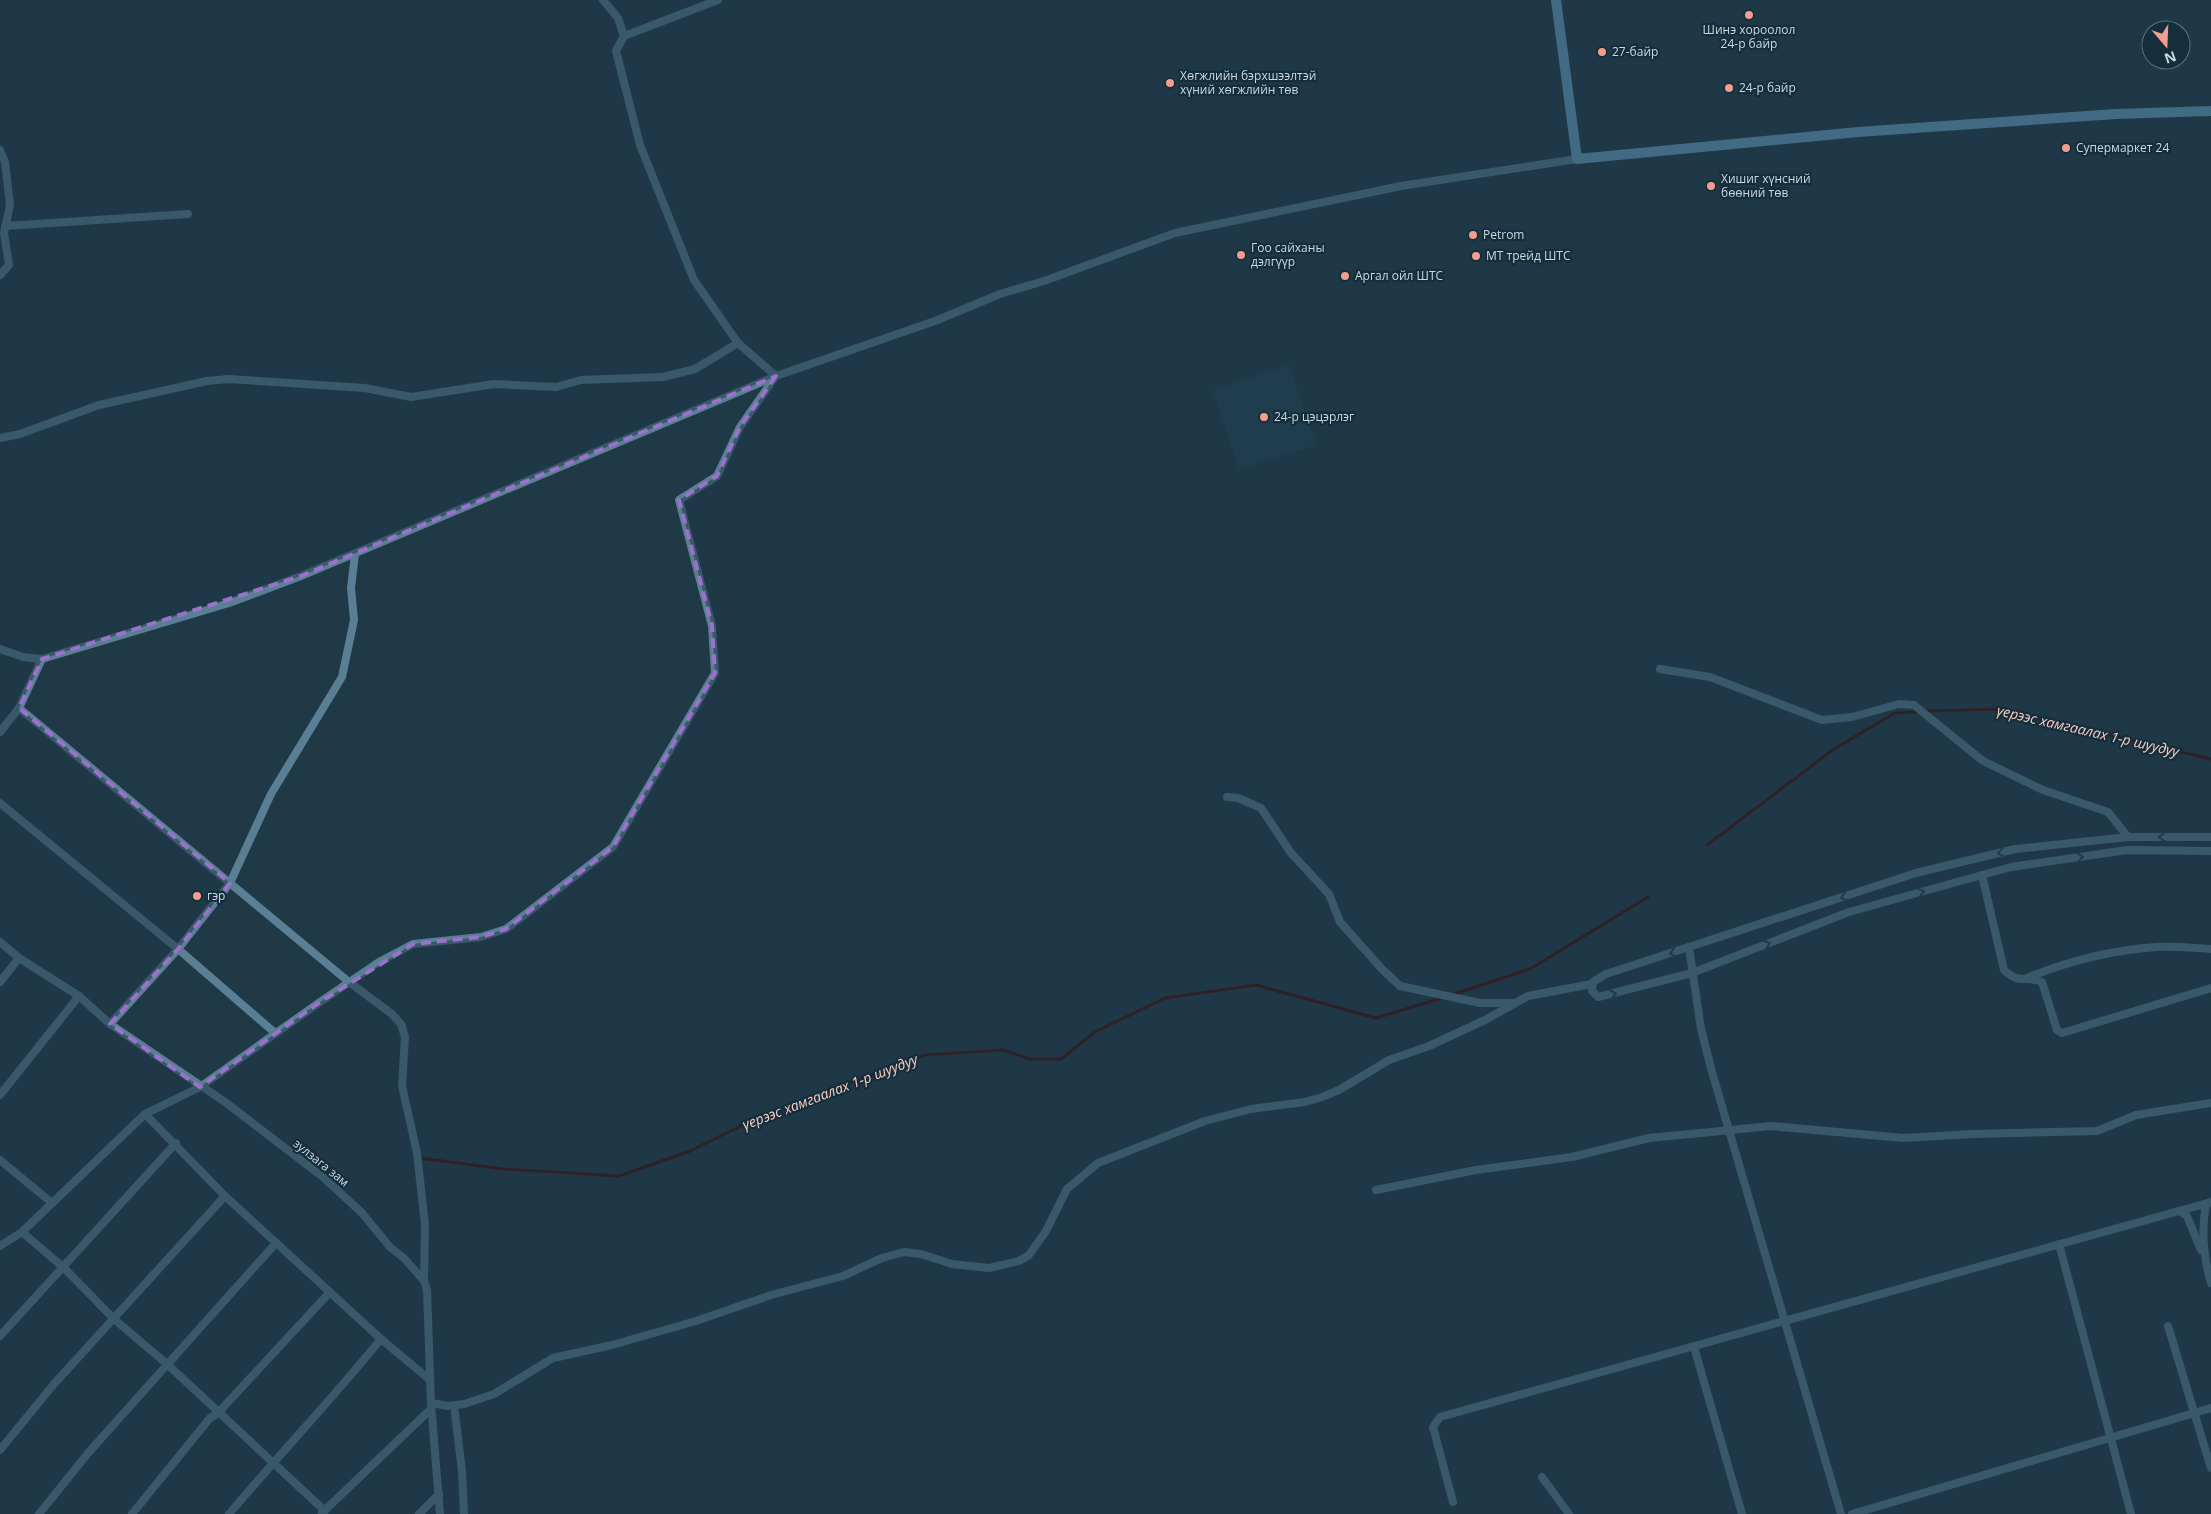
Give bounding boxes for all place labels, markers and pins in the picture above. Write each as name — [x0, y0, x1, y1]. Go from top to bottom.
marker: Шинэ хороолол 24-р байр — [1743, 9, 1755, 21]
place label: Шинэ хороолол 24-р байр — [1703, 21, 1795, 52]
place label: 27-байр — [1612, 43, 1658, 60]
marker: 27-байр — [1596, 46, 1608, 58]
place label: Хөгжлийн бэрхшээлтэй хүний хөгжлийн төв — [1180, 67, 1316, 98]
marker: Хөгжлийн бэрхшээлтэй хүний хөгжлийн төв — [1164, 77, 1176, 89]
place label: 24-р байр — [1739, 79, 1796, 96]
marker: 24-р байр — [1723, 82, 1735, 94]
place label: Супермаркет 24 — [2076, 139, 2169, 156]
marker: Супермаркет 24 — [2060, 142, 2072, 154]
place label: Хишиг хүнсний бөөний төв — [1721, 170, 1811, 201]
marker: Хишиг хүнсний бөөний төв — [1705, 180, 1717, 192]
place label: Petrom — [1483, 226, 1524, 243]
marker: Petrom — [1467, 229, 1479, 241]
place label: Гоо сайханы дэлгүүр — [1251, 239, 1325, 270]
place label: МТ трейд ШТС — [1486, 247, 1571, 264]
marker: Гоо сайханы дэлгүүр — [1235, 249, 1247, 261]
marker: МТ трейд ШТС — [1470, 250, 1482, 262]
place label: Аргал ойл ШТС — [1355, 267, 1444, 284]
marker: Аргал ойл ШТС — [1339, 270, 1351, 282]
place label: 24-р цэцэрлэг — [1274, 408, 1354, 425]
marker: 24-р цэцэрлэг — [1258, 411, 1270, 423]
place label: гэр — [207, 887, 225, 904]
marker: гэр — [191, 890, 203, 902]

